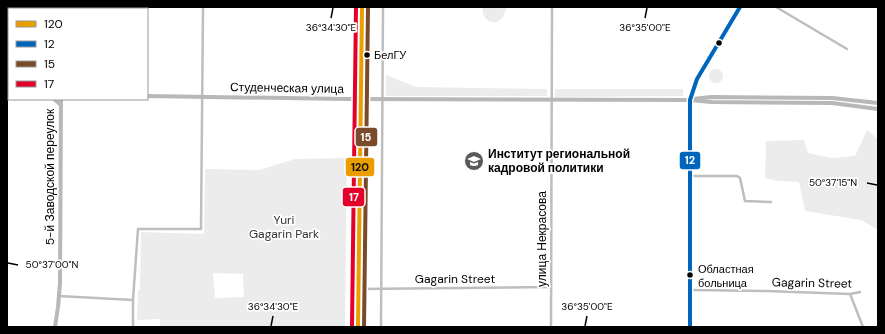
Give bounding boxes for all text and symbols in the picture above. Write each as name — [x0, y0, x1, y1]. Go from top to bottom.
legend — [8, 8, 148, 100]
text: 120 — [44, 16, 63, 32]
text: 36°34'30"E — [306, 21, 357, 34]
text: 36°35'00"E — [619, 21, 671, 34]
text: 12 — [44, 36, 55, 52]
unlabelled marker — [714, 38, 724, 48]
place label: БелГУ — [374, 48, 407, 62]
marker: БелГУ — [362, 50, 372, 60]
text: 15 — [44, 56, 55, 72]
text: 17 — [44, 76, 54, 92]
street label: Студенческая улица — [230, 79, 344, 97]
street label: 5-й Заводской переулок — [42, 108, 58, 245]
line badge: 15 — [355, 127, 378, 147]
text: 15 — [361, 130, 372, 144]
place label: Институт региональной кадровой политики — [488, 146, 630, 176]
school or university icon: Институт региональной кадровой политики — [463, 150, 485, 172]
line badge: 12 — [679, 151, 701, 170]
text: 12 — [685, 153, 695, 167]
line badge: 120 — [345, 157, 375, 177]
text: 120 — [351, 160, 369, 174]
text: 50°37'15"N — [809, 176, 857, 189]
line badge: 17 — [342, 187, 365, 207]
text: 17 — [349, 190, 359, 204]
street label: улица Некрасова — [534, 191, 550, 287]
park label: Yuri Gagarin Park — [249, 212, 319, 242]
text: 50°37'00"N — [26, 258, 79, 271]
place label: Областная больница — [698, 262, 754, 290]
marker: Областная больница — [685, 270, 695, 280]
street label: Gagarin Street — [415, 271, 495, 287]
street label: Gagarin Street — [772, 274, 853, 292]
text: 36°34'30"E — [248, 300, 299, 313]
text: 36°35'00"E — [561, 300, 613, 313]

